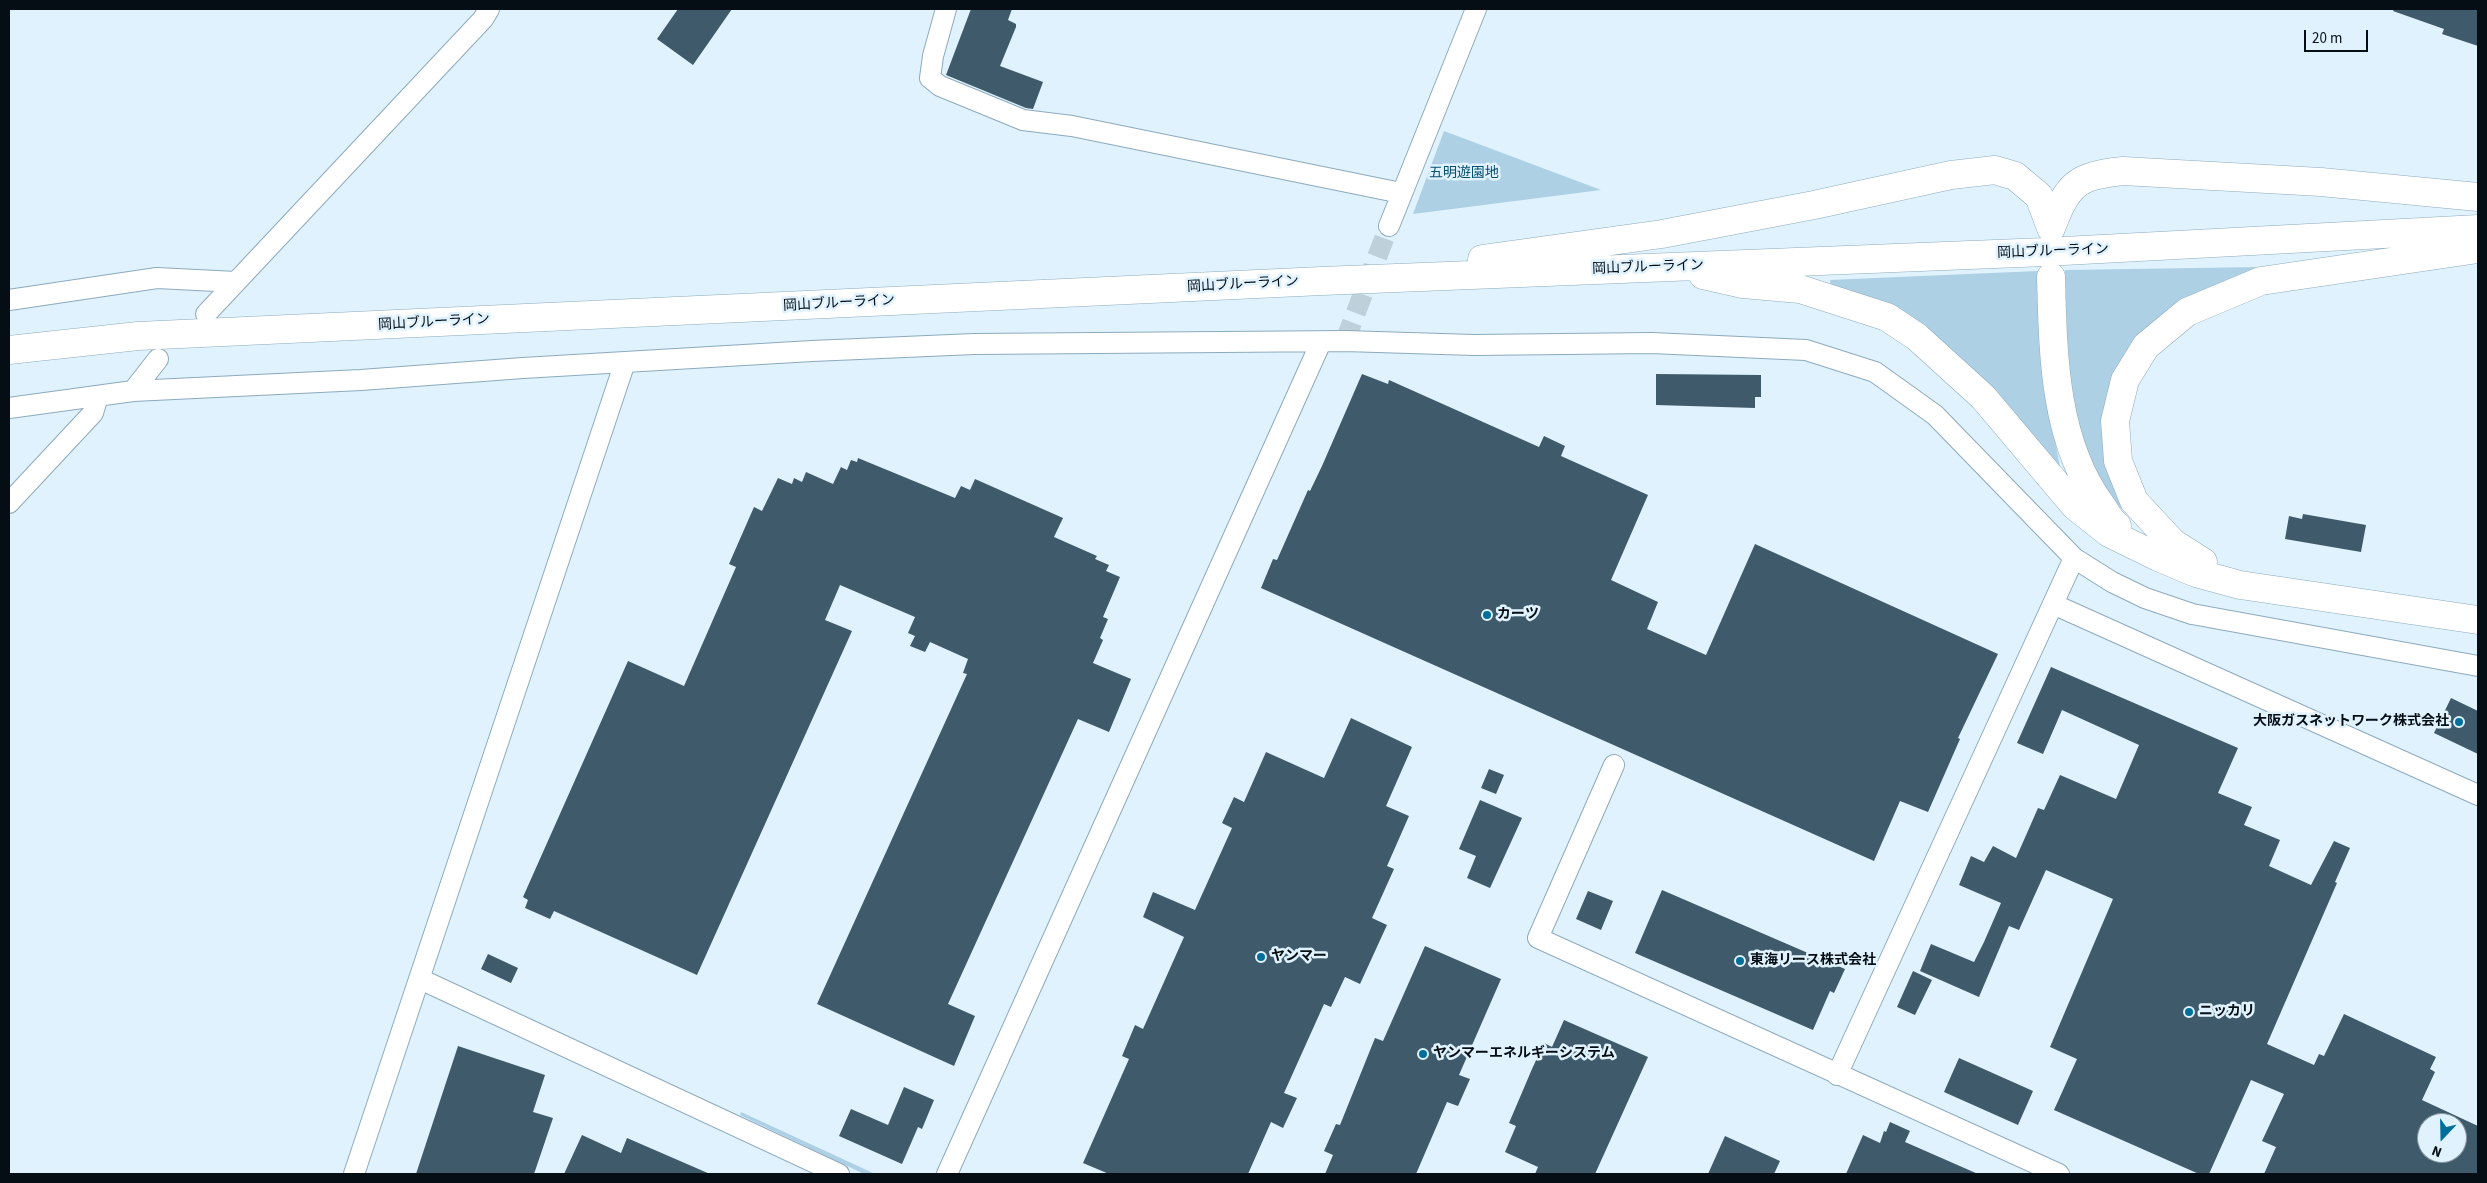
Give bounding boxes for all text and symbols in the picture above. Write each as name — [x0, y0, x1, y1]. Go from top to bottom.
scale bar — [2307, 20, 2371, 52]
text: 20 m — [2312, 28, 2342, 49]
park label: 五明遊園地 — [1429, 166, 1499, 182]
street label: 岡山ブルーライン — [1997, 242, 2109, 262]
street label: 岡山ブルーライン — [1592, 258, 1704, 278]
street label: 岡山ブルーライン — [1187, 274, 1299, 296]
street label: 岡山ブルーライン — [783, 293, 895, 315]
street label: 岡山ブルーライン — [378, 312, 490, 334]
place label: カーツ — [1497, 607, 1539, 623]
marker: カーツ — [1481, 609, 1493, 621]
place label: 大阪ガスネットワーク株式会社 — [2253, 714, 2449, 730]
marker: 大阪ガスネットワーク株式会社 — [2453, 716, 2465, 728]
place label: ヤンマー — [1271, 949, 1327, 965]
marker: ヤンマー — [1255, 951, 1267, 963]
place label: 東海リース株式会社 — [1750, 953, 1876, 969]
marker: 東海リース株式会社 — [1734, 955, 1746, 967]
place label: ニッカリ — [2199, 1004, 2255, 1020]
marker: ニッカリ — [2183, 1006, 2195, 1018]
place label: ヤンマーエネルギーシステム — [1433, 1046, 1615, 1062]
marker: ヤンマーエネルギーシステム — [1417, 1048, 1429, 1060]
north arrow — [2417, 1113, 2467, 1163]
text: N — [2429, 1140, 2445, 1162]

